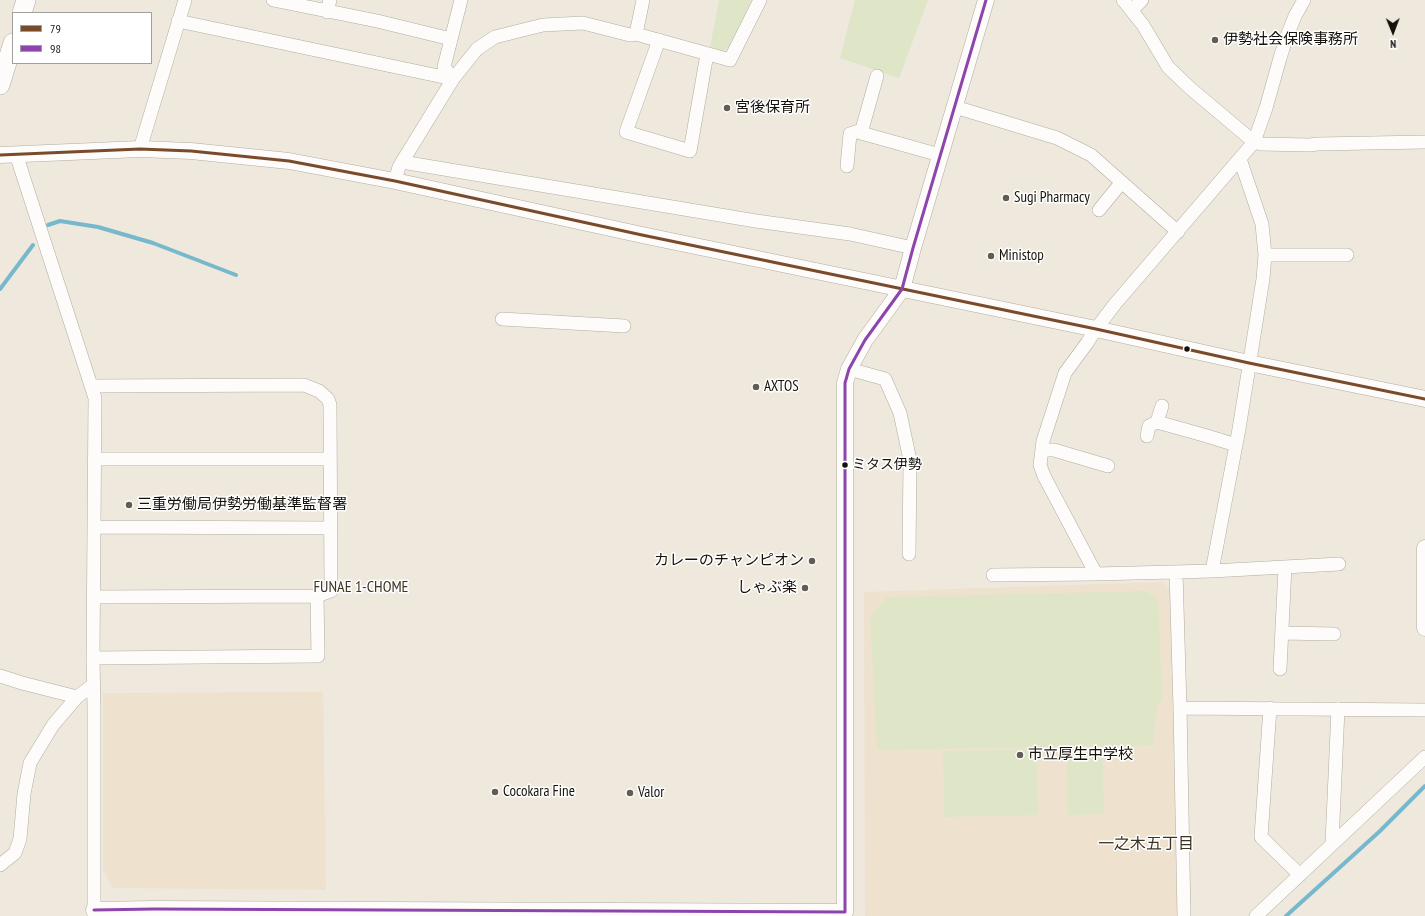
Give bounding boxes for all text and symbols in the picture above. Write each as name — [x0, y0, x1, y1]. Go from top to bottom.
legend — [12, 12, 152, 64]
north arrow — [1373, 12, 1413, 52]
text: 79 — [50, 21, 61, 36]
place label: 伊勢社会保険事務所 — [1223, 31, 1358, 49]
marker: 伊勢社会保険事務所 — [1210, 35, 1220, 45]
text: N — [1390, 37, 1396, 51]
text: 98 — [50, 41, 61, 56]
place label: 宮後保育所 — [735, 99, 810, 117]
marker: 宮後保育所 — [722, 103, 732, 113]
place label: Sugi Pharmacy — [1014, 189, 1090, 207]
marker: Sugi Pharmacy — [1001, 193, 1011, 203]
place label: Ministop — [999, 247, 1044, 265]
marker: Ministop — [986, 251, 996, 261]
unlabelled marker — [1182, 344, 1192, 354]
place label: AXTOS — [764, 378, 799, 396]
marker: AXTOS — [751, 382, 761, 392]
place label: ミタス伊勢 — [852, 457, 922, 473]
marker: ミタス伊勢 — [840, 460, 850, 470]
place label: 三重労働局伊勢労働基準監督署 — [137, 496, 347, 514]
marker: 三重労働局伊勢労働基準監督署 — [124, 500, 134, 510]
place label: カレーのチャンピオン — [654, 552, 804, 570]
marker: カレーのチャンピオン — [807, 556, 817, 566]
district label: FUNAE 1-CHOME — [307, 577, 415, 597]
place label: しゃぶ楽 — [737, 579, 797, 597]
marker: しゃぶ楽 — [800, 583, 810, 593]
place label: 市立厚生中学校 — [1028, 746, 1133, 764]
marker: 市立厚生中学校 — [1015, 750, 1025, 760]
place label: Cocokara Fine — [503, 783, 575, 801]
place label: Valor — [638, 784, 664, 802]
marker: Cocokara Fine — [490, 787, 500, 797]
marker: Valor — [625, 788, 635, 798]
district label: 一之木五丁目 — [1098, 834, 1194, 854]

